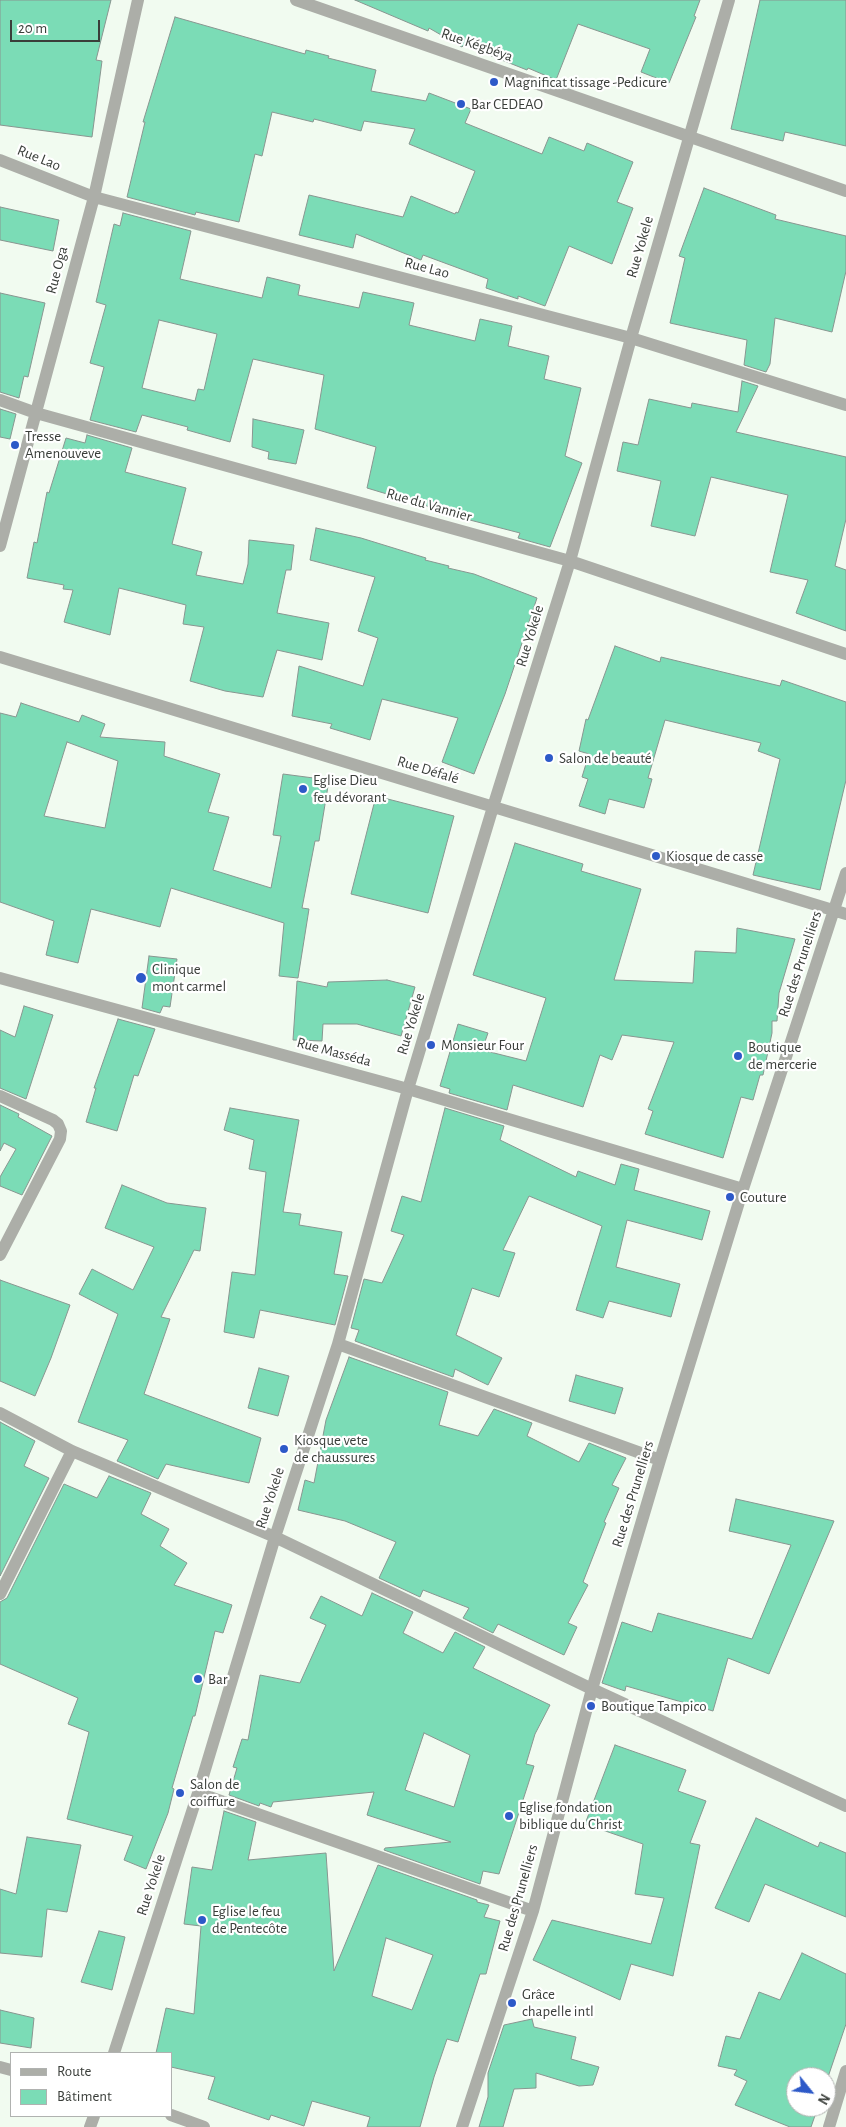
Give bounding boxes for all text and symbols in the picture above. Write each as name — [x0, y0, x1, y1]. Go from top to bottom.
scale bar — [12, 10, 102, 42]
text: 20 m — [18, 21, 47, 36]
street label: Rue Kégbéya — [439, 24, 515, 66]
place label: Magnificat tissage -Pedicure — [504, 73, 667, 91]
marker: Magnificat tissage -Pedicure — [488, 76, 500, 88]
place label: Bar CEDEAO — [471, 95, 543, 113]
marker: Bar CEDEAO — [455, 98, 467, 110]
street label: Rue Lao — [15, 141, 63, 175]
street label: Rue Yokele — [623, 214, 657, 280]
street label: Rue Oga — [42, 244, 72, 296]
street label: Rue Lao — [403, 253, 451, 283]
place label: Tresse Amenouveve — [25, 427, 101, 462]
marker: Tresse Amenouveve — [9, 439, 21, 451]
street label: Rue du Vannier — [384, 484, 474, 526]
street label: Rue Yokele — [512, 603, 548, 669]
place label: Salon de beauté — [559, 749, 652, 767]
street label: Rue Défalé — [395, 752, 461, 788]
marker: Salon de beauté — [543, 752, 555, 764]
place label: Eglise Dieu feu dévorant — [313, 771, 386, 806]
marker: Eglise Dieu feu dévorant — [297, 783, 309, 795]
place label: Kiosque de casse — [666, 847, 763, 865]
marker: Kiosque de casse — [650, 850, 662, 862]
street label: Rue des Prunelliers — [774, 909, 826, 1019]
place label: Clinique mont carmel — [152, 960, 226, 995]
marker: Clinique mont carmel — [134, 971, 148, 985]
street label: Rue Yokele — [393, 991, 429, 1057]
street label: Rue Masséda — [295, 1033, 373, 1071]
place label: Monsieur Four — [441, 1036, 524, 1054]
place label: Boutique de mercerie — [748, 1038, 817, 1073]
marker: Monsieur Four — [425, 1039, 437, 1051]
marker: Boutique de mercerie — [732, 1050, 744, 1062]
place label: Couture — [740, 1188, 787, 1206]
marker: Couture — [724, 1191, 736, 1203]
place label: Kiosque vete de chaussures — [294, 1431, 375, 1466]
street label: Rue des Prunelliers — [608, 1438, 658, 1550]
marker: Kiosque vete de chaussures — [278, 1443, 290, 1455]
street label: Rue Yokele — [252, 1465, 288, 1531]
place label: Bar — [208, 1670, 228, 1688]
marker: Bar — [192, 1673, 204, 1685]
place label: Boutique Tampico — [601, 1697, 707, 1715]
marker: Boutique Tampico — [585, 1700, 597, 1712]
place label: Salon de coiffure — [190, 1775, 240, 1810]
marker: Salon de coiffure — [174, 1787, 186, 1799]
place label: Eglise fondation biblique du Christ — [519, 1798, 622, 1833]
marker: Eglise fondation biblique du Christ — [503, 1810, 515, 1822]
street label: Rue des Prunelliers — [494, 1842, 542, 1954]
street label: Rue Yokele — [133, 1852, 169, 1918]
place label: Eglise le feu de Pentecôte — [212, 1902, 287, 1937]
marker: Eglise le feu de Pentecôte — [196, 1914, 208, 1926]
place label: Grâce chapelle intl — [522, 1985, 594, 2020]
marker: Grâce chapelle intl — [506, 1997, 518, 2009]
legend — [10, 2052, 172, 2117]
text: Route — [57, 2064, 91, 2079]
north arrow — [786, 2067, 836, 2117]
text: Bâtiment — [57, 2089, 112, 2104]
text: N — [815, 2091, 832, 2106]

